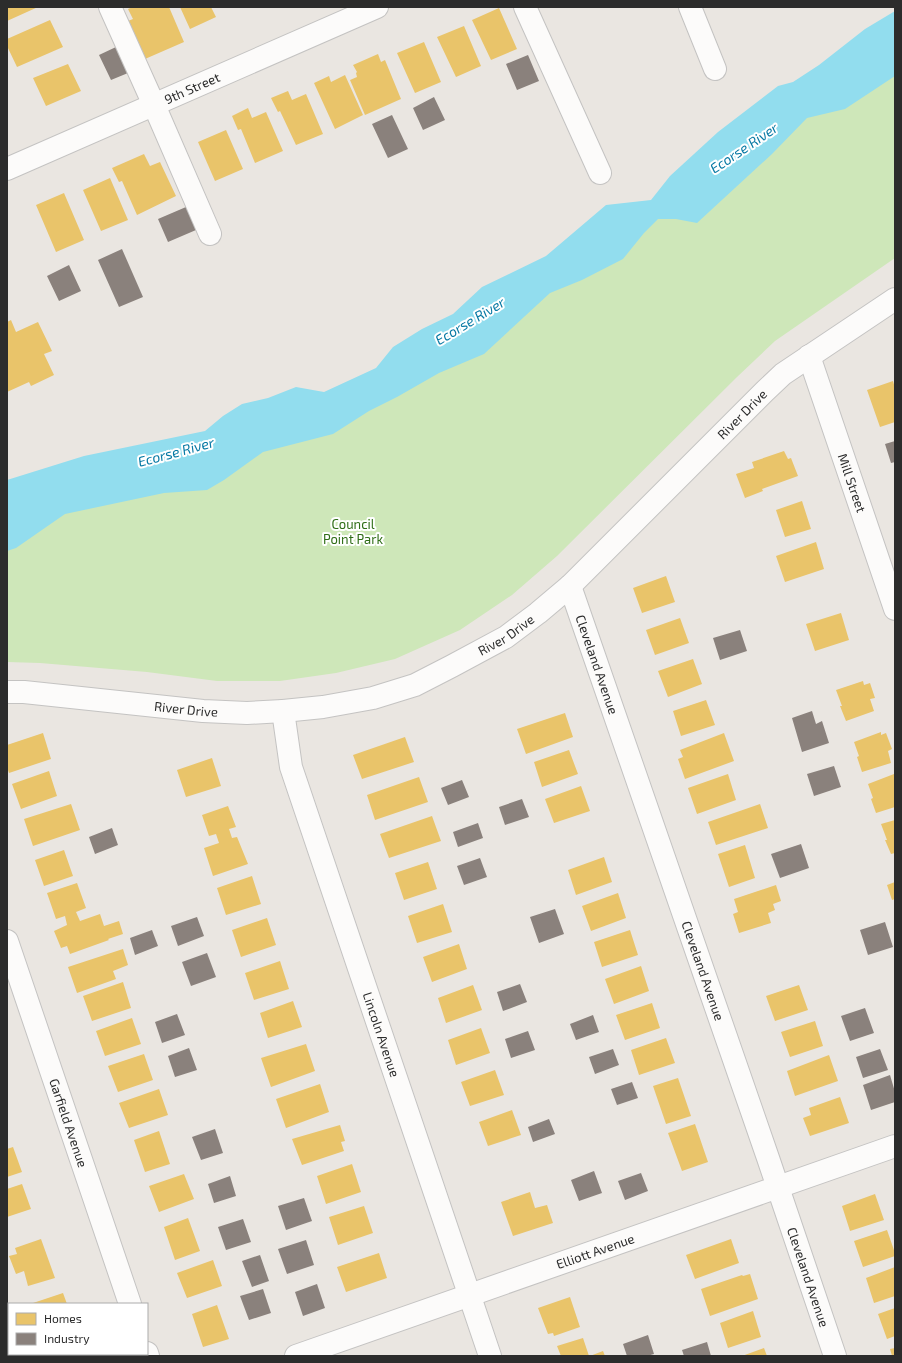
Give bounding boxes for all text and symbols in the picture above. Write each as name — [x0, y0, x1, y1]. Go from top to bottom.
street label: 9th Street — [162, 69, 222, 107]
water label: Ecorse River — [707, 118, 781, 177]
water label: Ecorse River — [432, 293, 508, 348]
street label: River Drive — [714, 386, 770, 442]
water label: Ecorse River — [136, 433, 216, 470]
street label: Mill Street — [835, 451, 870, 514]
park label: Council Point Park — [323, 516, 383, 547]
street label: River Drive — [475, 611, 537, 659]
street label: Cleveland Avenue — [573, 613, 622, 716]
street label: River Drive — [154, 698, 218, 720]
street label: Cleveland Avenue — [679, 919, 728, 1023]
street label: Lincoln Avenue — [360, 990, 403, 1079]
street label: Garfield Avenue — [46, 1076, 91, 1169]
street label: Cleveland Avenue — [784, 1225, 833, 1329]
street label: Elliott Avenue — [554, 1230, 636, 1272]
legend — [8, 1303, 148, 1355]
text: Homes — [44, 1311, 82, 1325]
text: Industry — [44, 1331, 90, 1345]

